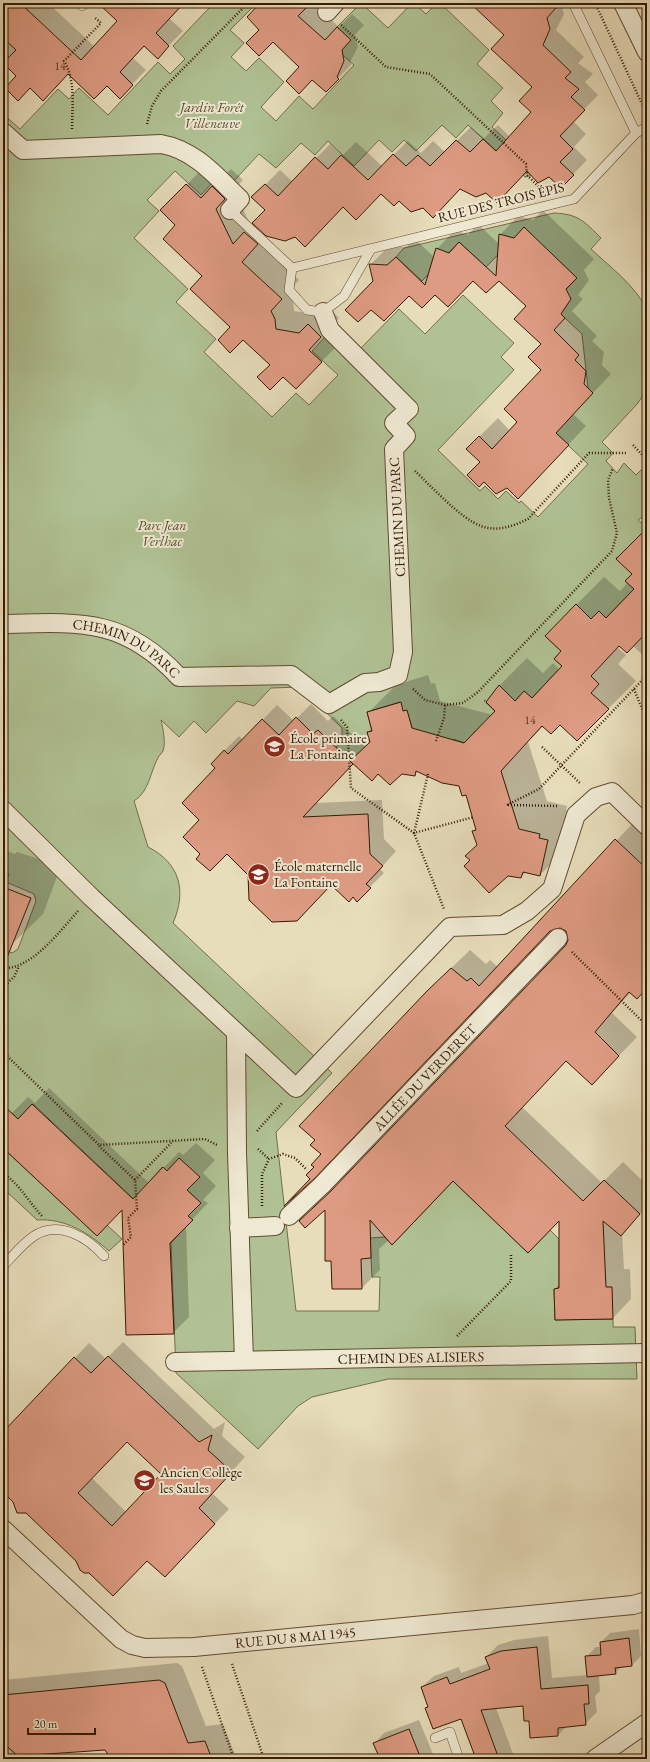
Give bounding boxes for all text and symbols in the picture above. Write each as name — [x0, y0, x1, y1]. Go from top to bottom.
house number: 14 — [54, 58, 66, 74]
park label: Jardin Forêt Villeneuve — [177, 98, 245, 132]
street label: RUE DES TROIS ÉPIS — [436, 178, 566, 226]
street label: CHEMIN DU PARC — [385, 456, 409, 577]
park label: Parc Jean Verlhac — [137, 516, 187, 550]
street label: CHEMIN DU PARC — [72, 615, 184, 682]
house number: 14 — [524, 712, 536, 728]
place label: École primaire La Fontaine — [290, 729, 367, 763]
school or university icon: École primaire La Fontaine — [261, 733, 287, 759]
place label: École maternelle La Fontaine — [274, 857, 362, 891]
school or university icon: École maternelle La Fontaine — [246, 861, 272, 887]
street label: ALLÉE DU VERDERET — [369, 1020, 481, 1136]
street label: CHEMIN DES ALISIERS — [337, 1347, 484, 1368]
place label: Ancien Collège les Saules — [159, 1463, 243, 1497]
school or university icon: Ancien Collège les Saules — [131, 1467, 157, 1493]
street label: RUE DU 8 MAI 1945 — [234, 1623, 356, 1652]
scale bar — [28, 1710, 95, 1736]
text: 20 m — [34, 1716, 58, 1732]

